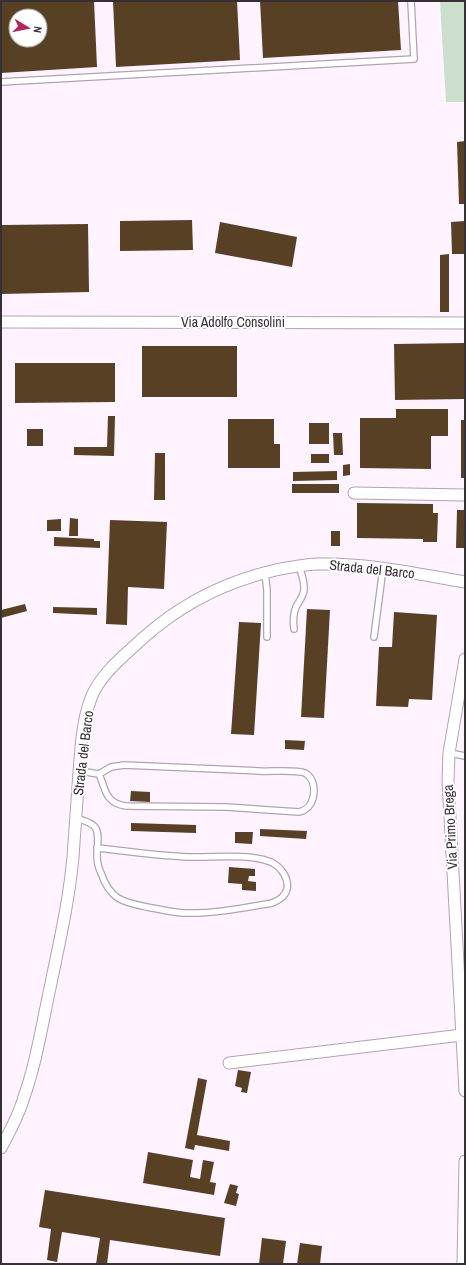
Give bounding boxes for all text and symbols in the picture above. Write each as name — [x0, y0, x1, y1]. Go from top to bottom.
north arrow — [8, 8, 48, 48]
text: N — [30, 25, 45, 34]
street label: Via Adolfo Consolini — [181, 313, 285, 331]
street label: Strada del Barco — [329, 556, 415, 582]
street label: Strada del Barco — [69, 709, 97, 797]
street label: Via Primo Brega — [439, 784, 461, 870]

